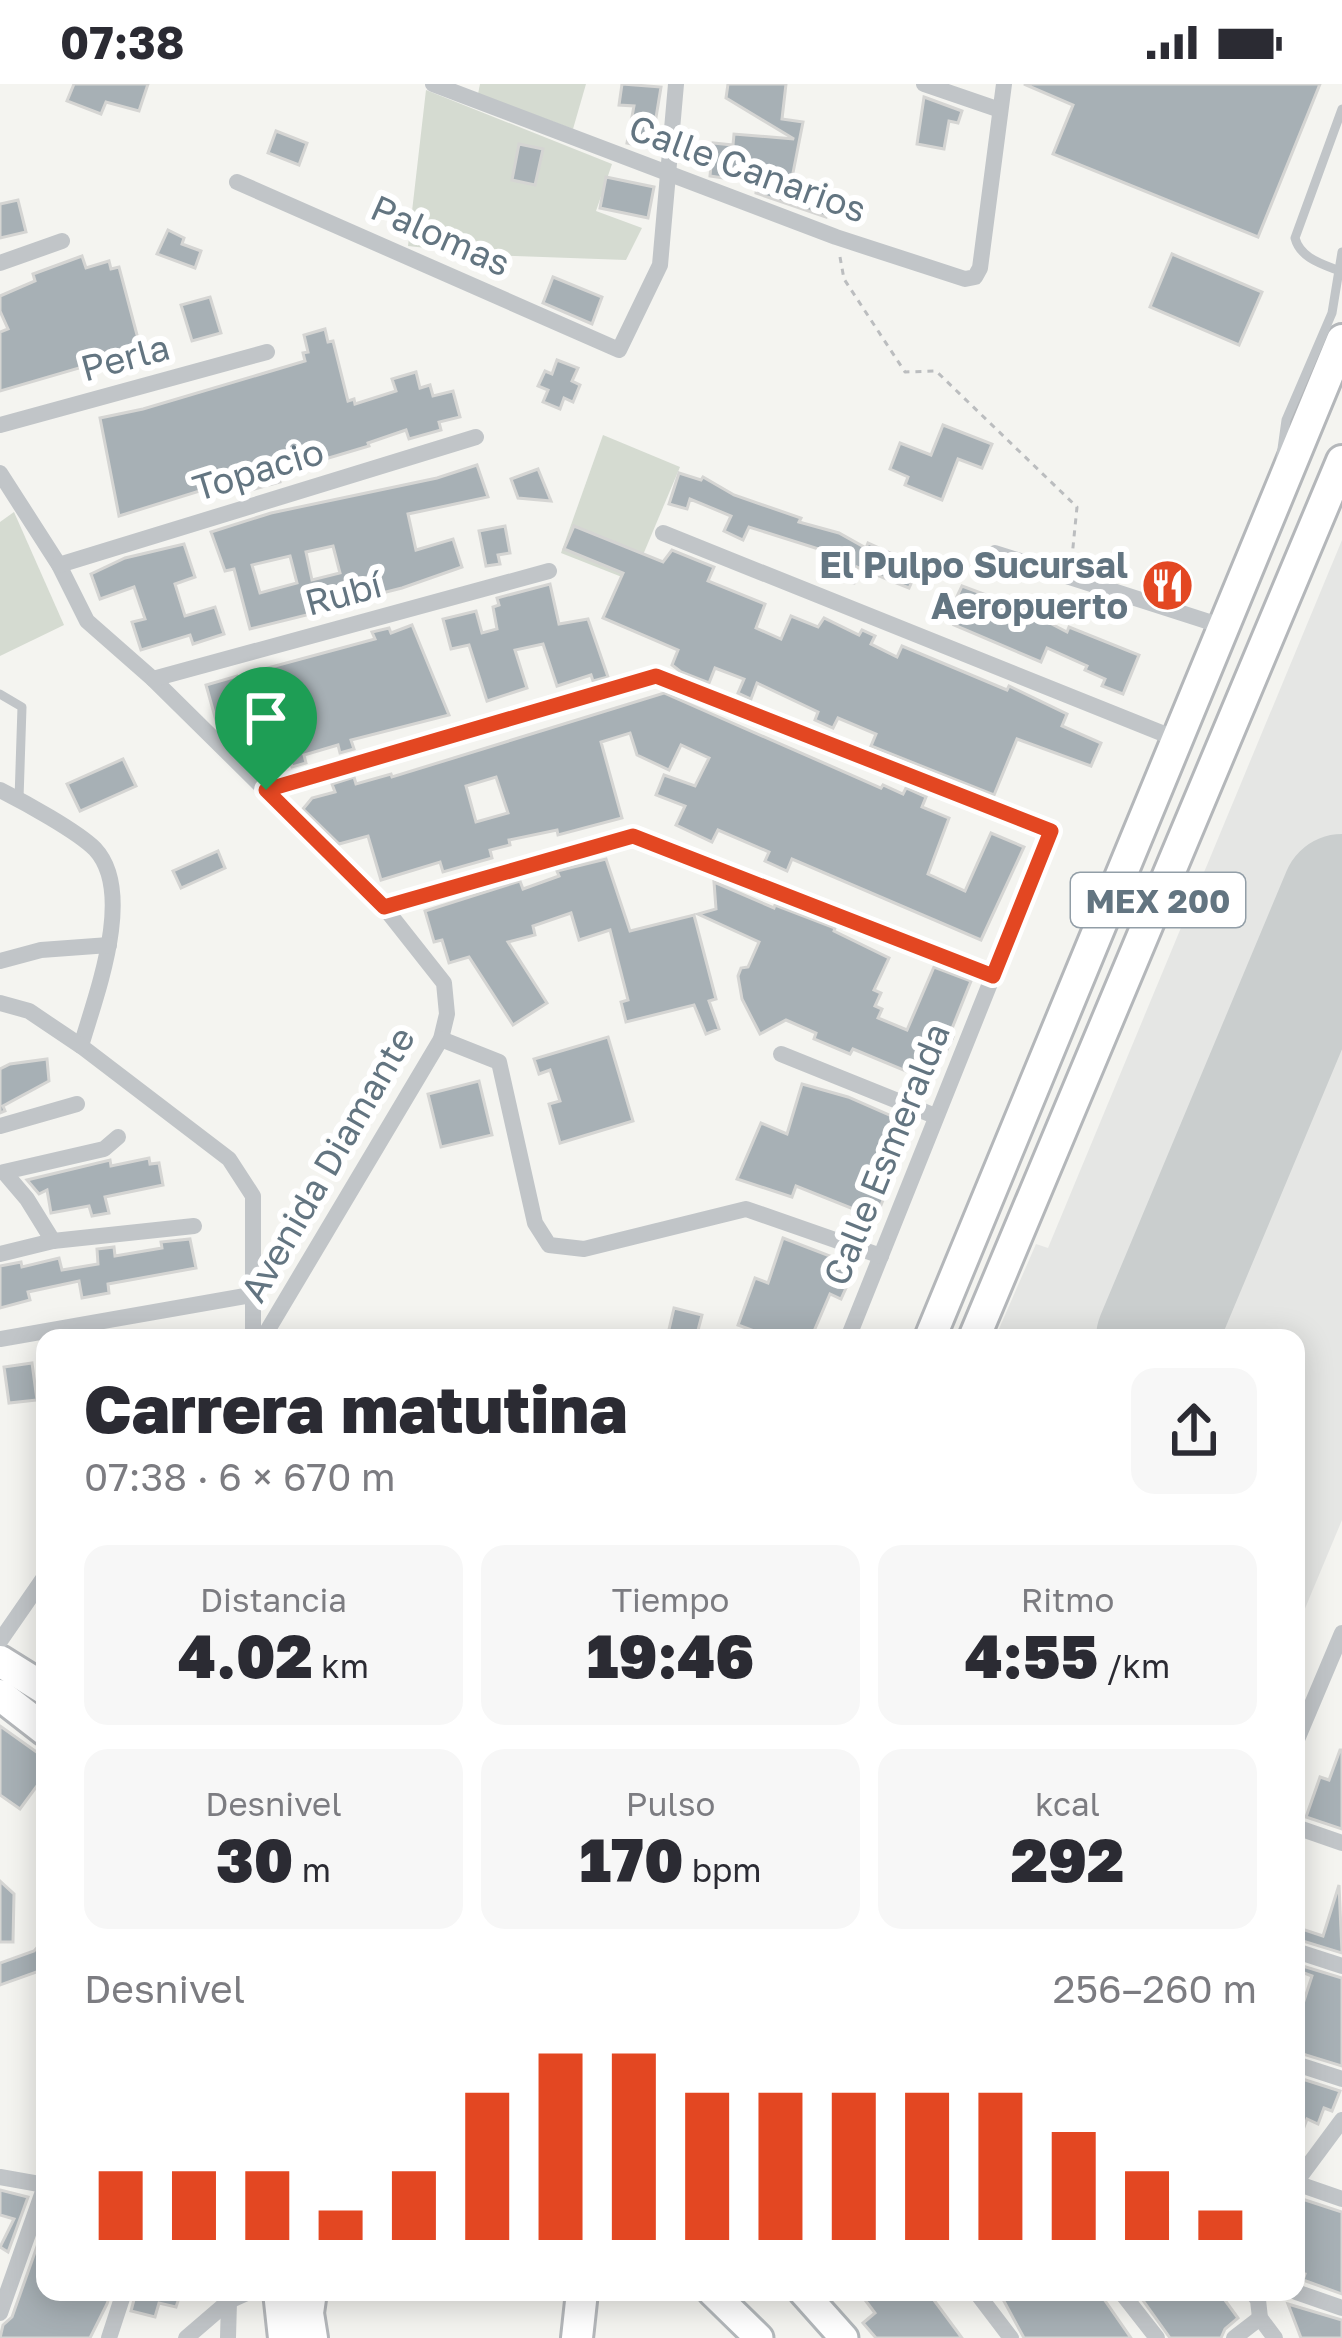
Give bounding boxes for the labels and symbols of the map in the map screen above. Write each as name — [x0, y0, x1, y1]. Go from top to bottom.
street label: Calle Canarios — [624, 105, 872, 231]
street label: Palomas — [365, 185, 517, 285]
street label: Perla — [76, 325, 174, 389]
street label: Topacio — [188, 429, 328, 509]
place label: El Pulpo Sucursal Aeropuerto — [819, 543, 1128, 627]
restaurant icon: El Pulpo Sucursal Aeropuerto — [1139, 557, 1195, 613]
street label: Rubí — [300, 562, 388, 624]
pin — [215, 667, 317, 790]
road number: MEX 200 — [1071, 873, 1245, 927]
street label: Calle Esmeralda — [814, 1017, 958, 1291]
street label: Avenida Diamante — [231, 1019, 423, 1309]

